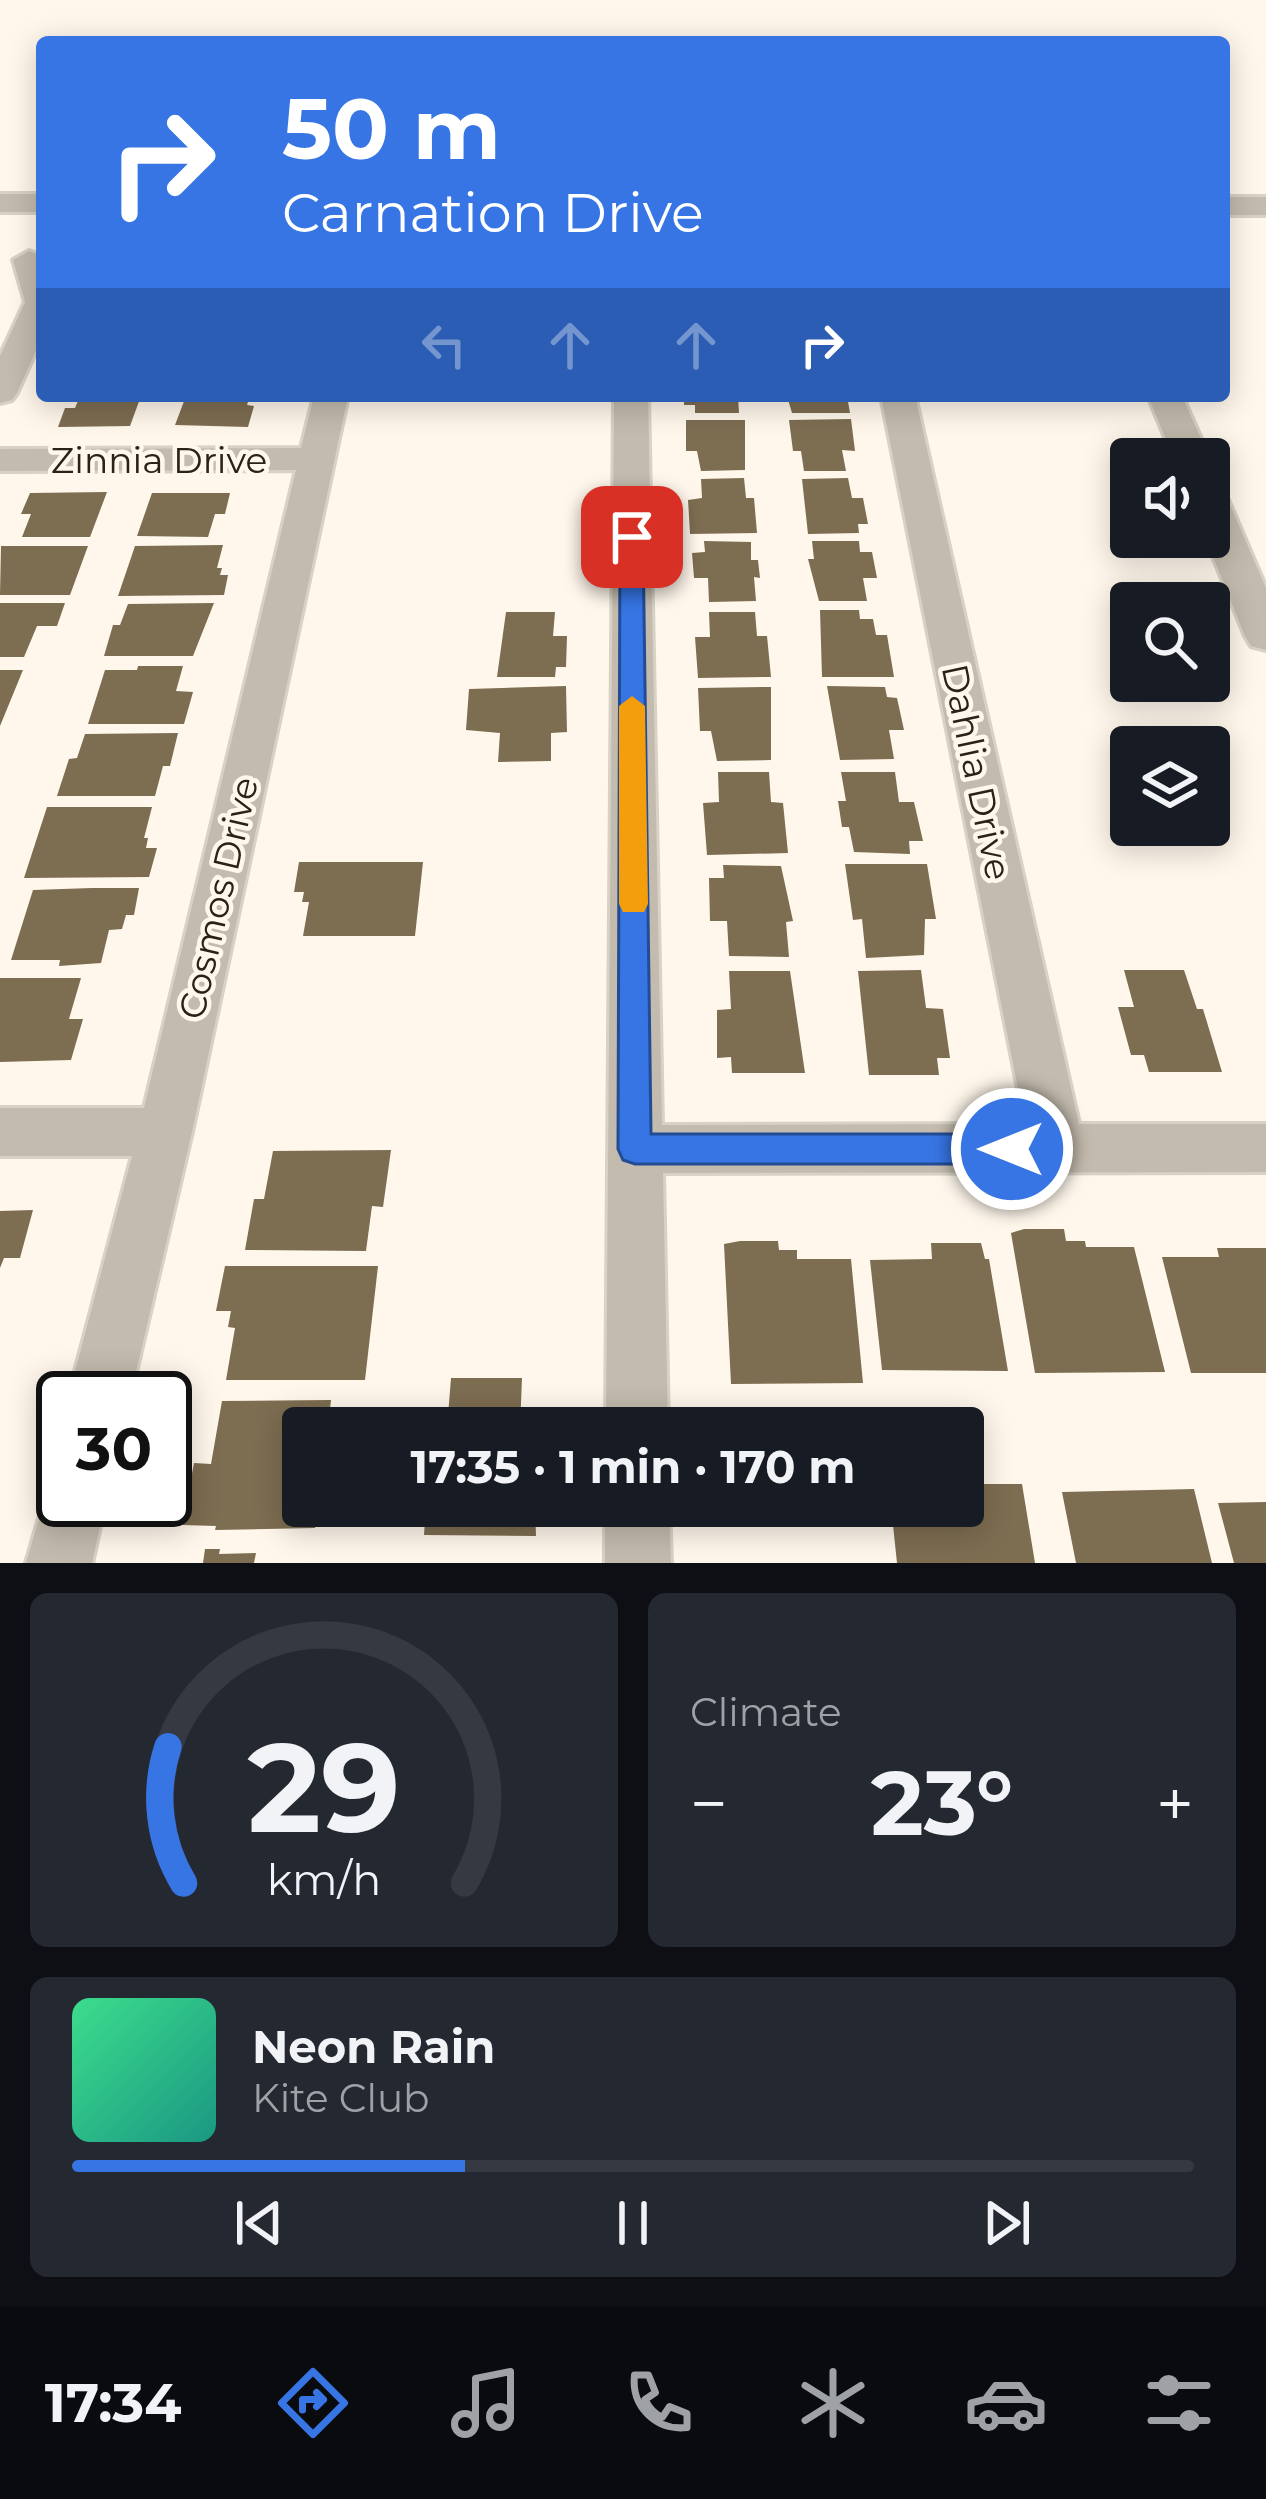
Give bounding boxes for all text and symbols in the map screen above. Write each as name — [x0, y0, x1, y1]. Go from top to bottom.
text: 50 m — [282, 78, 501, 180]
icon: right — [84, 84, 240, 240]
text: Carnation Drive — [282, 180, 704, 246]
icon: left — [411, 312, 477, 378]
icon: ahead — [537, 312, 603, 378]
icon: ahead — [663, 312, 729, 378]
icon: right — [789, 312, 855, 378]
street label: Zinnia Drive — [51, 438, 267, 482]
map controls — [1110, 438, 1230, 846]
button: sound — [1110, 438, 1230, 558]
pin — [581, 486, 683, 588]
icon: arrive — [599, 504, 665, 570]
button: search — [1110, 582, 1230, 702]
street label: Dahlia Drive — [933, 660, 1021, 884]
button: layers — [1110, 726, 1230, 846]
street label: Cosmos Drive — [169, 773, 267, 1023]
position arrow — [949, 1086, 1075, 1212]
speed limit sign: 30 — [36, 1371, 192, 1527]
text: 17:35 · 1 min · 170 m — [411, 1439, 855, 1494]
text: Climate — [690, 1688, 842, 1736]
text: 29 — [247, 1711, 401, 1863]
text: 23° — [871, 1748, 1013, 1858]
text: − — [690, 1763, 728, 1844]
text: + — [1156, 1763, 1194, 1844]
text: km/h — [267, 1853, 381, 1906]
text: Neon Rain — [252, 2019, 495, 2074]
text: Kite Club — [252, 2074, 430, 2122]
icon: previous — [226, 2190, 292, 2256]
icon: pause — [600, 2190, 666, 2256]
icon: next — [974, 2190, 1040, 2256]
icon: directions — [271, 2361, 355, 2445]
icon: music — [444, 2361, 528, 2445]
icon: phone — [617, 2361, 701, 2445]
icon: climate — [791, 2361, 875, 2445]
icon: car — [964, 2361, 1048, 2445]
icon: filters — [1137, 2361, 1221, 2445]
text: 17:34 — [45, 2370, 182, 2436]

